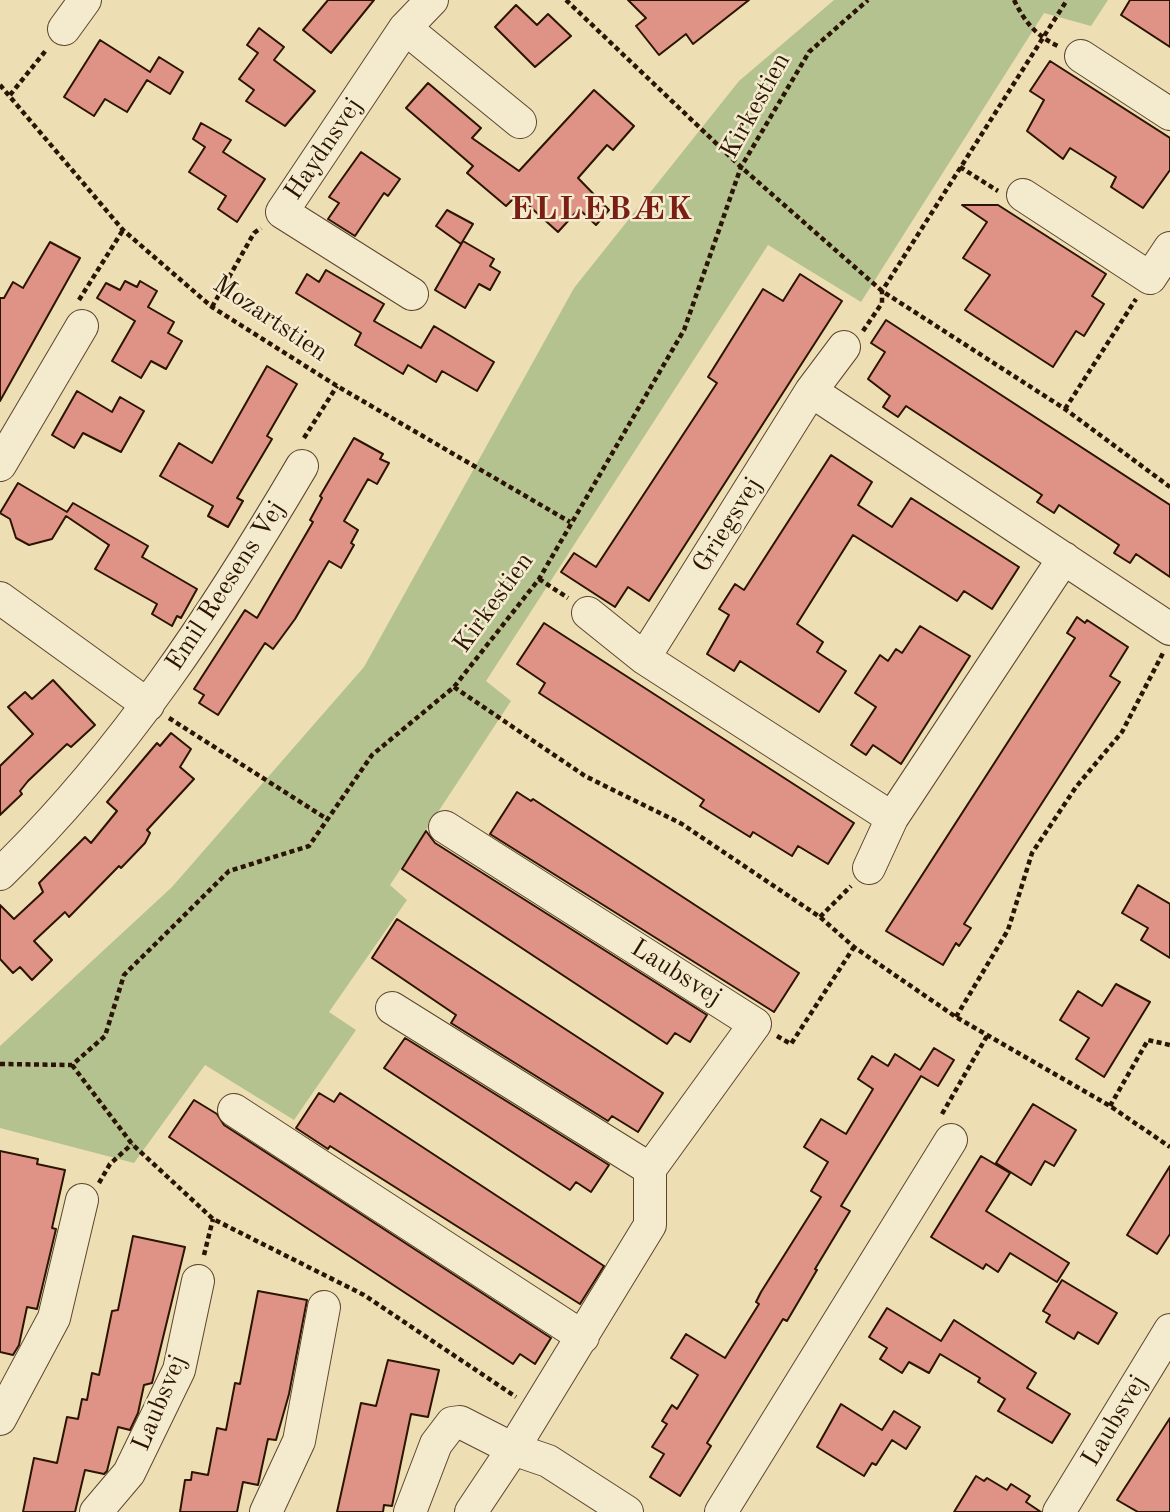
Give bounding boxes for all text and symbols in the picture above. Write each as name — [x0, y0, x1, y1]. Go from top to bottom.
street label: Kirkestien — [714, 48, 798, 164]
street label: Haydnsvej — [278, 92, 370, 206]
district label: ELLEBÆK — [511, 190, 693, 230]
street label: Mozartstien — [207, 269, 333, 369]
street label: Griegsvej — [687, 472, 769, 578]
street label: Emil Reesens Vej — [160, 495, 292, 677]
street label: Kirkestien — [447, 547, 541, 659]
street label: Laubsvej — [625, 933, 727, 1013]
street label: Laubsvej — [126, 1350, 194, 1456]
street label: Laubsvej — [1075, 1369, 1155, 1473]

